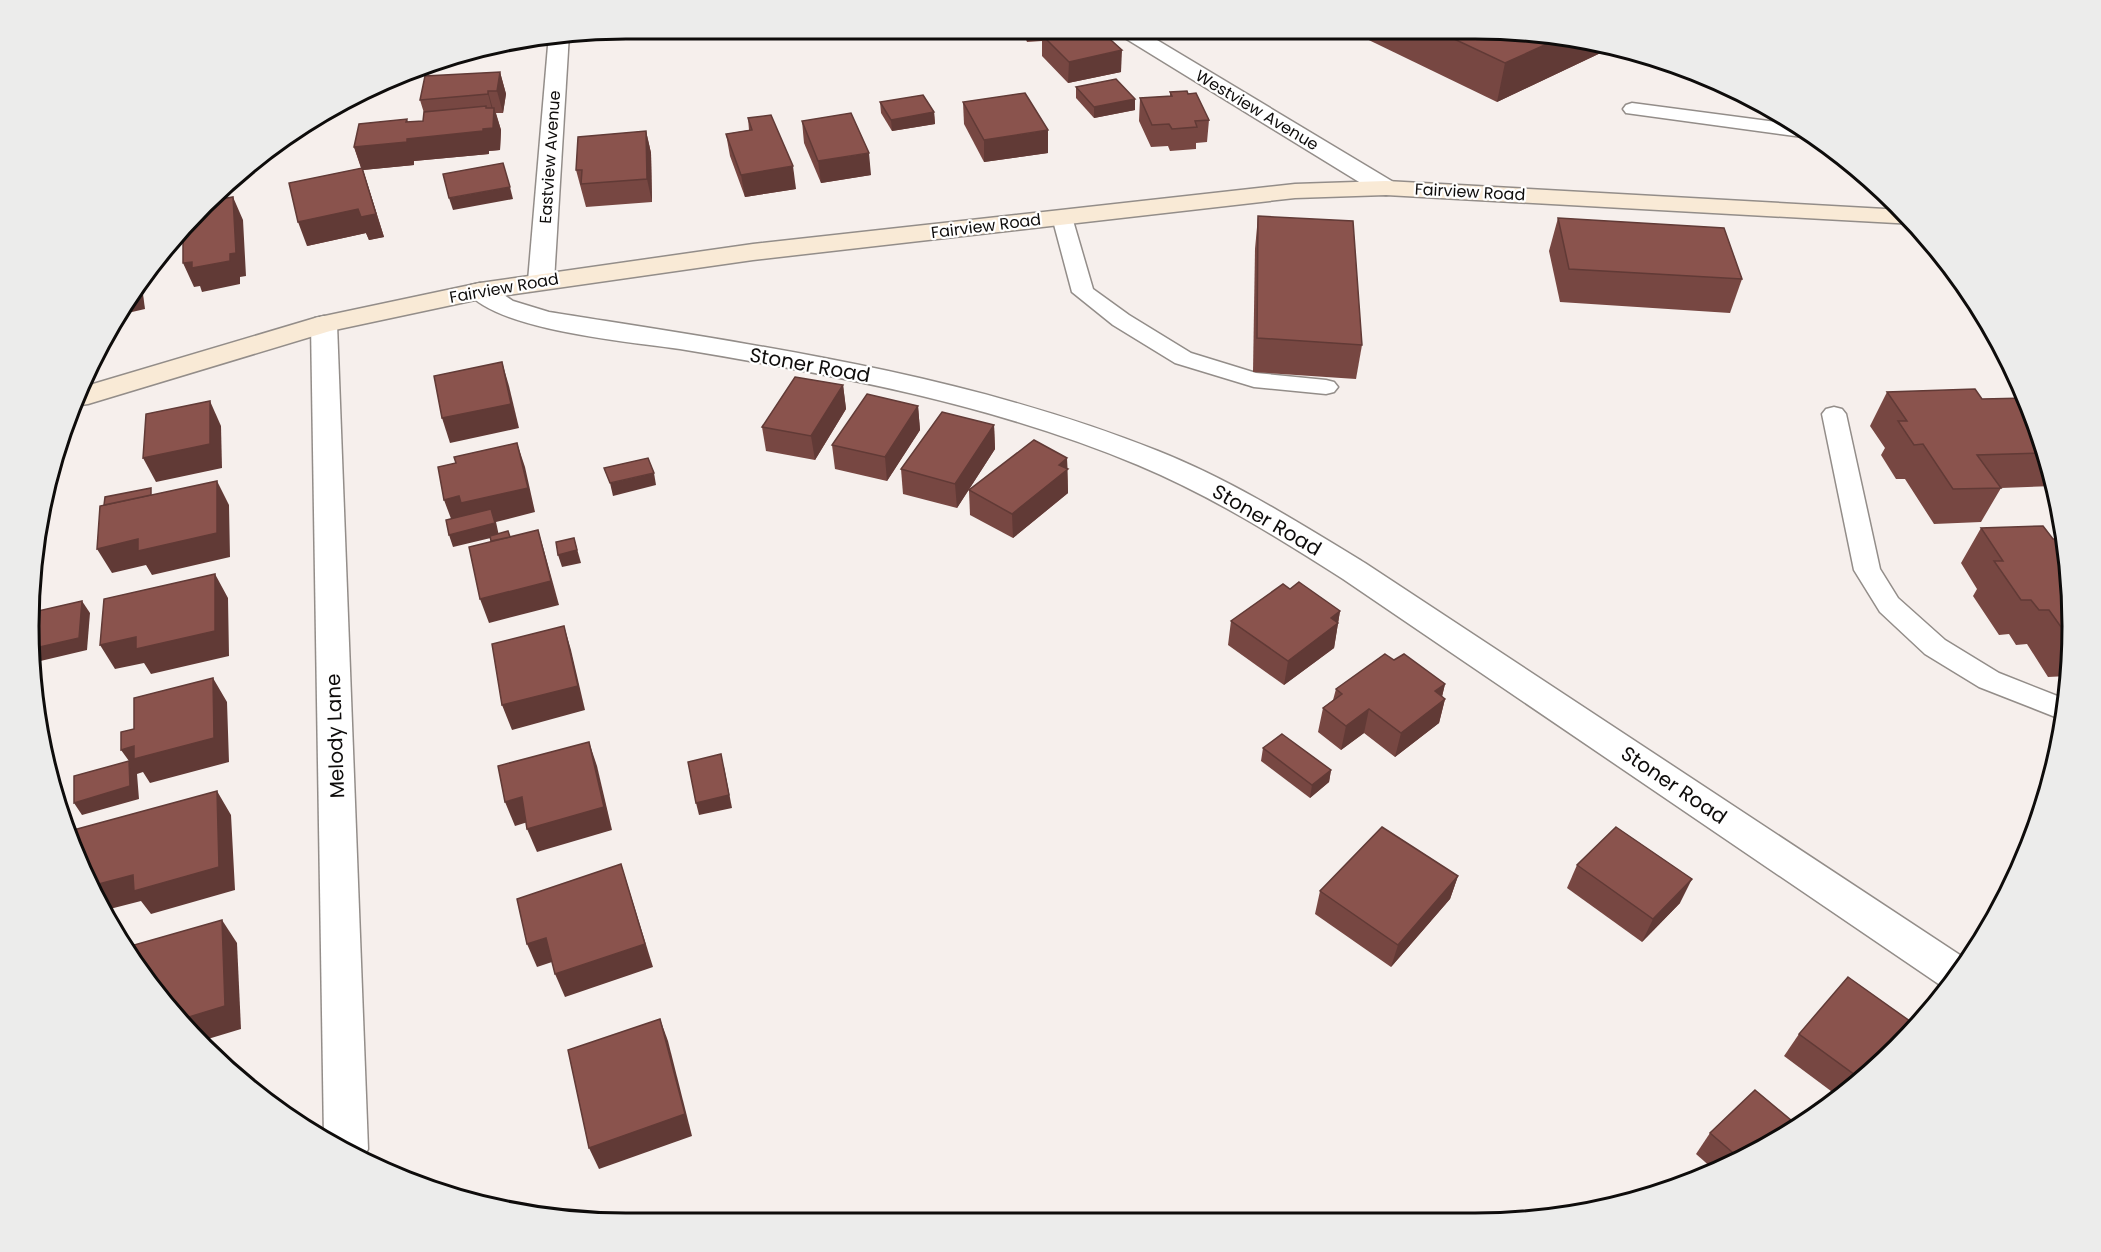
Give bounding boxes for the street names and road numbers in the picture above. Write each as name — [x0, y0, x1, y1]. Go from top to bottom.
street label: Westview Avenue — [1191, 64, 1323, 156]
street label: Eastview Avenue — [534, 90, 566, 224]
street label: Fairview Road — [1414, 178, 1526, 206]
street label: Fairview Road — [930, 208, 1042, 244]
street label: Fairview Road — [448, 267, 560, 309]
street label: Stoner Road — [748, 341, 872, 389]
street label: Stoner Road — [1207, 477, 1327, 563]
street label: Melody Lane — [319, 673, 351, 799]
street label: Stoner Road — [1616, 739, 1732, 831]

